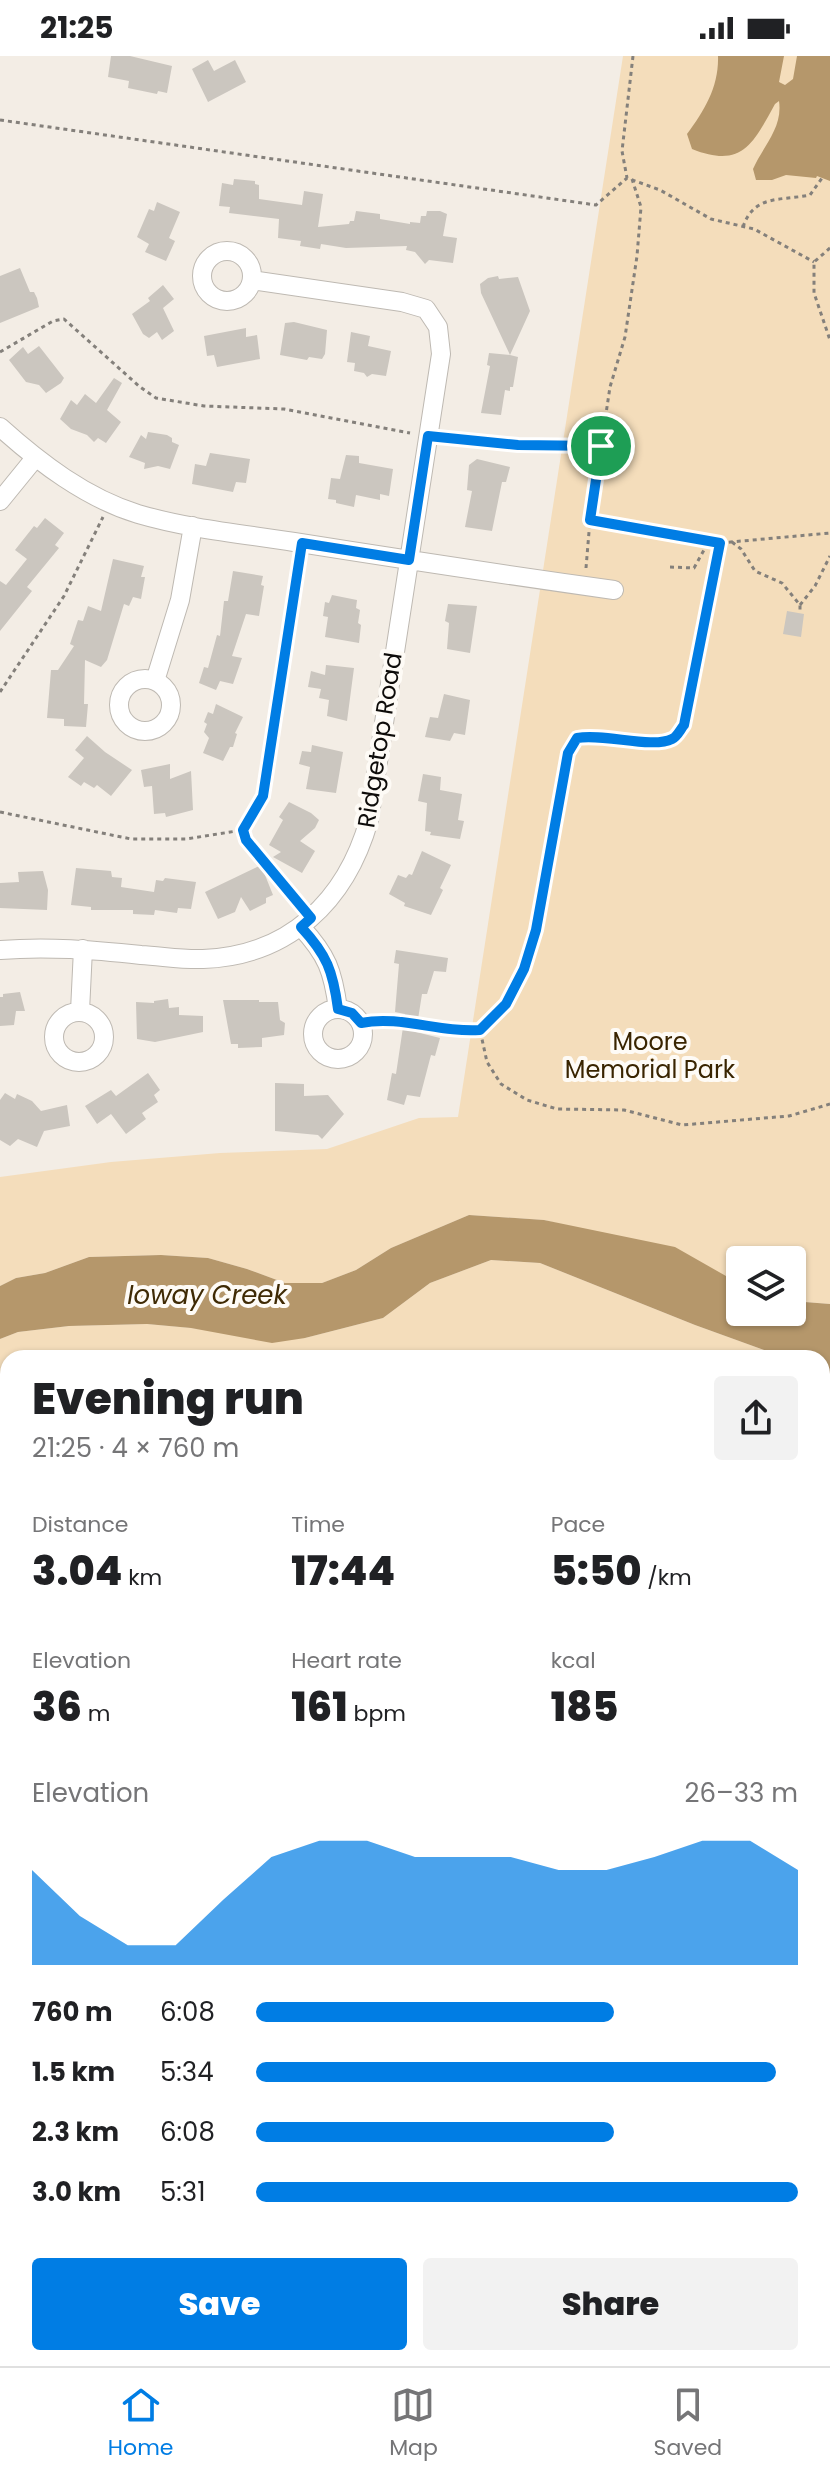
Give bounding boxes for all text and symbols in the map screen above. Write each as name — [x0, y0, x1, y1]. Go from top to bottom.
text: 21:25 — [40, 6, 114, 49]
pin — [567, 412, 635, 480]
icon: arrive — [579, 424, 623, 468]
street label: Ridgetop Road — [349, 650, 410, 830]
park label: Moore Memorial Park — [565, 1025, 736, 1086]
map controls — [726, 1246, 806, 1326]
button: layers — [726, 1246, 806, 1326]
water label: Ioway Creek — [127, 1277, 288, 1313]
text: Evening run — [32, 1368, 304, 1429]
button: share — [714, 1376, 798, 1460]
text: 21:25 · 4 × 760 m — [32, 1430, 239, 1466]
text: Distance — [32, 1509, 128, 1540]
text: Time — [291, 1509, 345, 1540]
text: Pace — [551, 1509, 605, 1540]
text: 3.04 — [32, 1543, 122, 1599]
text: 17:44 — [291, 1543, 395, 1599]
text: 5:50 — [551, 1543, 641, 1599]
text: km — [122, 1562, 162, 1593]
text: /km — [641, 1562, 692, 1593]
text: Elevation — [32, 1645, 131, 1676]
text: Heart rate — [291, 1645, 402, 1676]
text: kcal — [551, 1645, 596, 1676]
text: 36 — [32, 1679, 82, 1735]
text: 161 — [291, 1679, 348, 1735]
text: 185 — [551, 1679, 618, 1735]
text: m — [82, 1698, 110, 1729]
text: bpm — [348, 1698, 406, 1729]
text: Elevation — [32, 1775, 149, 1811]
text: 26–33 m — [685, 1775, 798, 1811]
text: 760 m — [32, 1994, 112, 2030]
text: 6:08 — [160, 1994, 215, 2030]
text: 1.5 km — [32, 2054, 115, 2090]
text: 5:34 — [160, 2054, 214, 2090]
text: 2.3 km — [32, 2114, 119, 2150]
text: 6:08 — [160, 2114, 215, 2150]
text: 3.0 km — [32, 2174, 121, 2210]
text: 5:31 — [160, 2174, 206, 2210]
button: Save — [32, 2258, 407, 2350]
button: Share — [423, 2258, 798, 2350]
tab: Home — [108, 2383, 173, 2464]
tab: Map — [389, 2383, 438, 2464]
tab: Saved — [654, 2383, 722, 2464]

